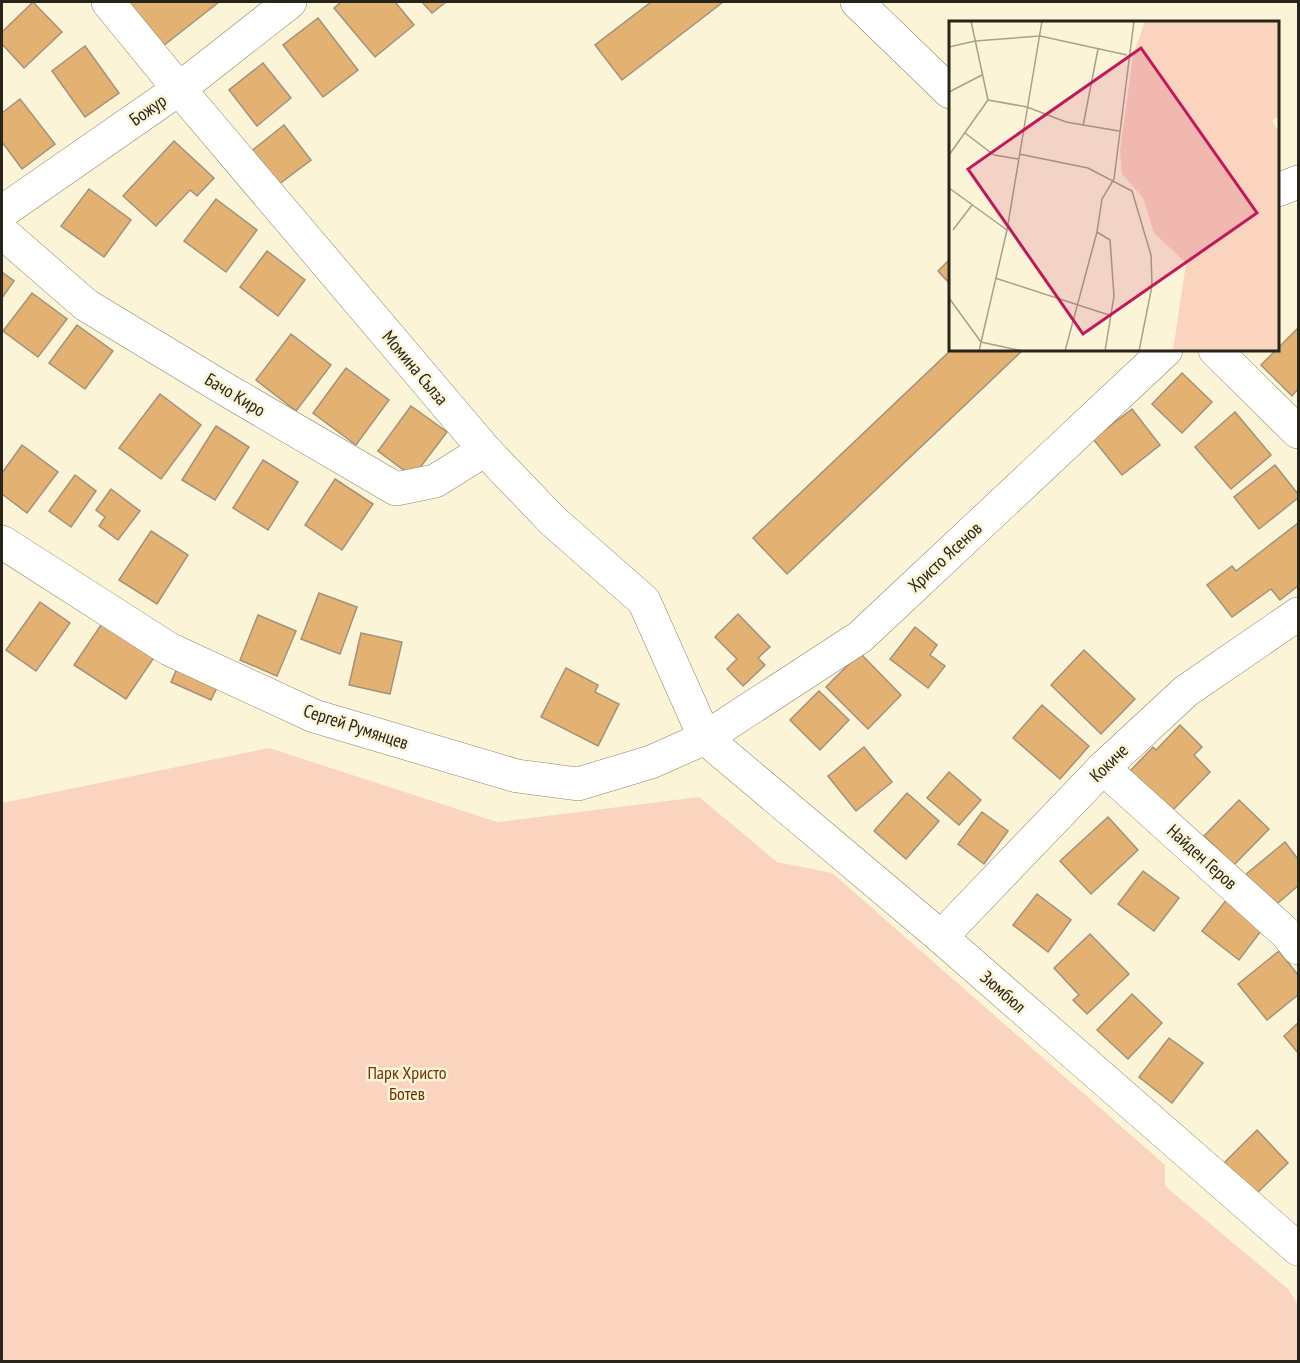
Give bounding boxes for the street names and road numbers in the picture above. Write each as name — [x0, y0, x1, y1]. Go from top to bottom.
street label: Божур — [125, 89, 171, 130]
street label: Момина Сълза — [377, 326, 453, 410]
street label: Бачо Киро — [201, 368, 270, 422]
street label: Христо Ясенов — [903, 517, 986, 597]
street label: Сергей Румянцев — [301, 699, 412, 754]
street label: Кокиче — [1084, 739, 1133, 787]
street label: Найден Геров — [1162, 819, 1242, 894]
street label: Зюмбюл — [976, 965, 1031, 1018]

